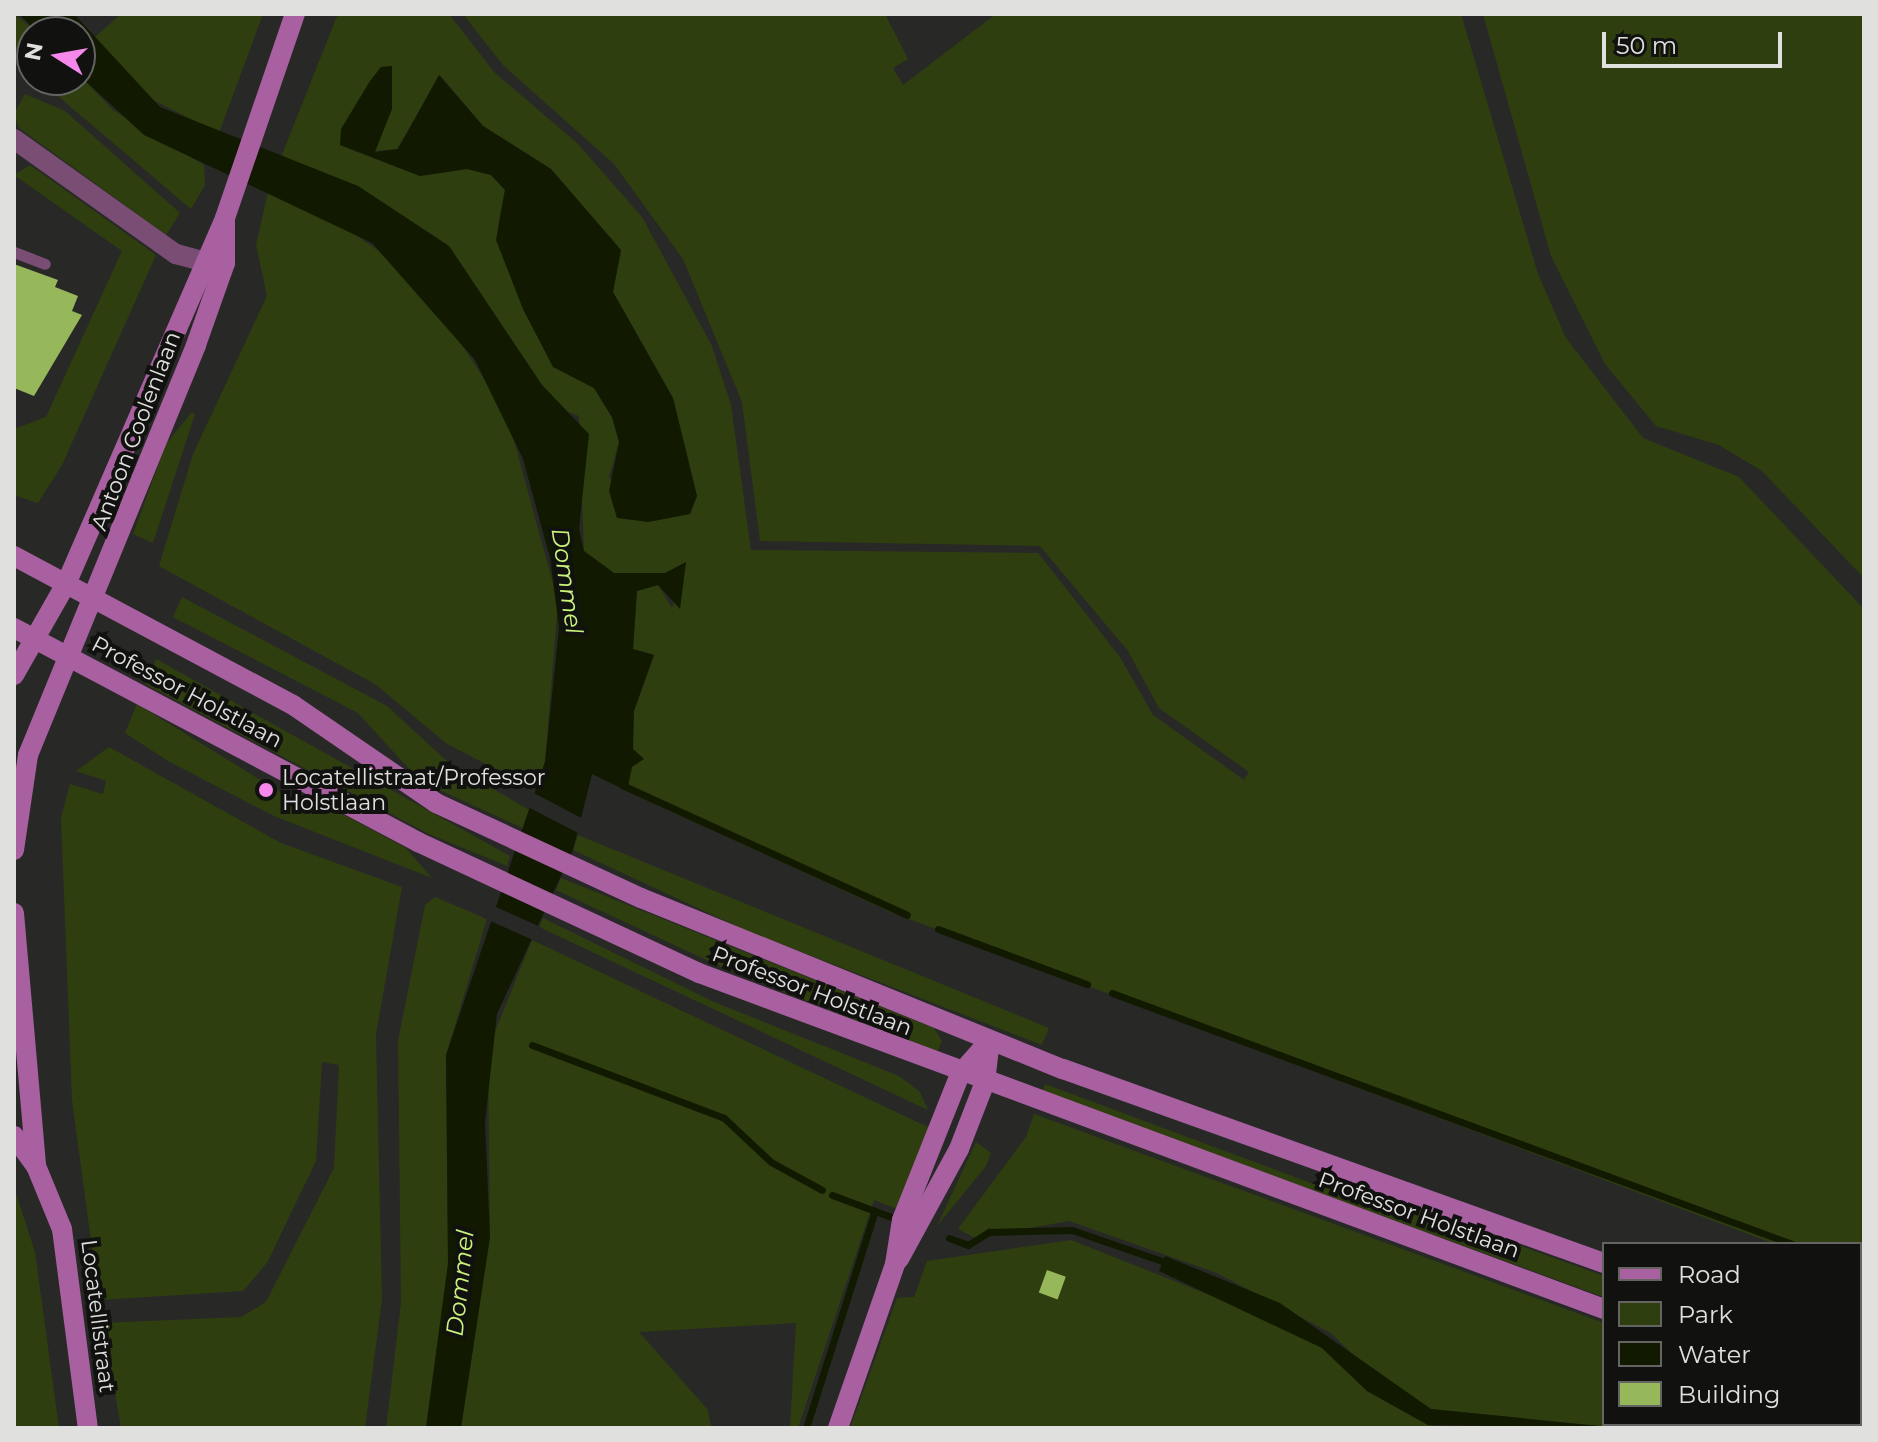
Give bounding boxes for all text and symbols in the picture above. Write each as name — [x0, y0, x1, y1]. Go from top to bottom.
north arrow — [16, 16, 96, 96]
scale bar — [1606, 16, 1786, 66]
text: 50 m — [1616, 31, 1677, 60]
text: N — [19, 40, 49, 63]
street label: Antoon Coolenlaan — [86, 328, 186, 534]
water label: Dommel — [545, 526, 589, 636]
street label: Professor Holstlaan — [87, 631, 287, 753]
place label: Locatellistraat/Professor Holstlaan — [282, 764, 546, 816]
marker: Locatellistraat/Professor Holstlaan — [257, 781, 275, 799]
street label: Professor Holstlaan — [708, 941, 916, 1041]
street label: Professor Holstlaan — [1315, 1166, 1523, 1264]
water label: Dommel — [440, 1228, 480, 1338]
street label: Locatellistraat — [76, 1238, 120, 1394]
legend — [1602, 1242, 1862, 1426]
text: Road — [1678, 1260, 1741, 1289]
text: Park — [1678, 1300, 1733, 1329]
text: Water — [1678, 1340, 1751, 1369]
text: Building — [1678, 1380, 1781, 1409]

